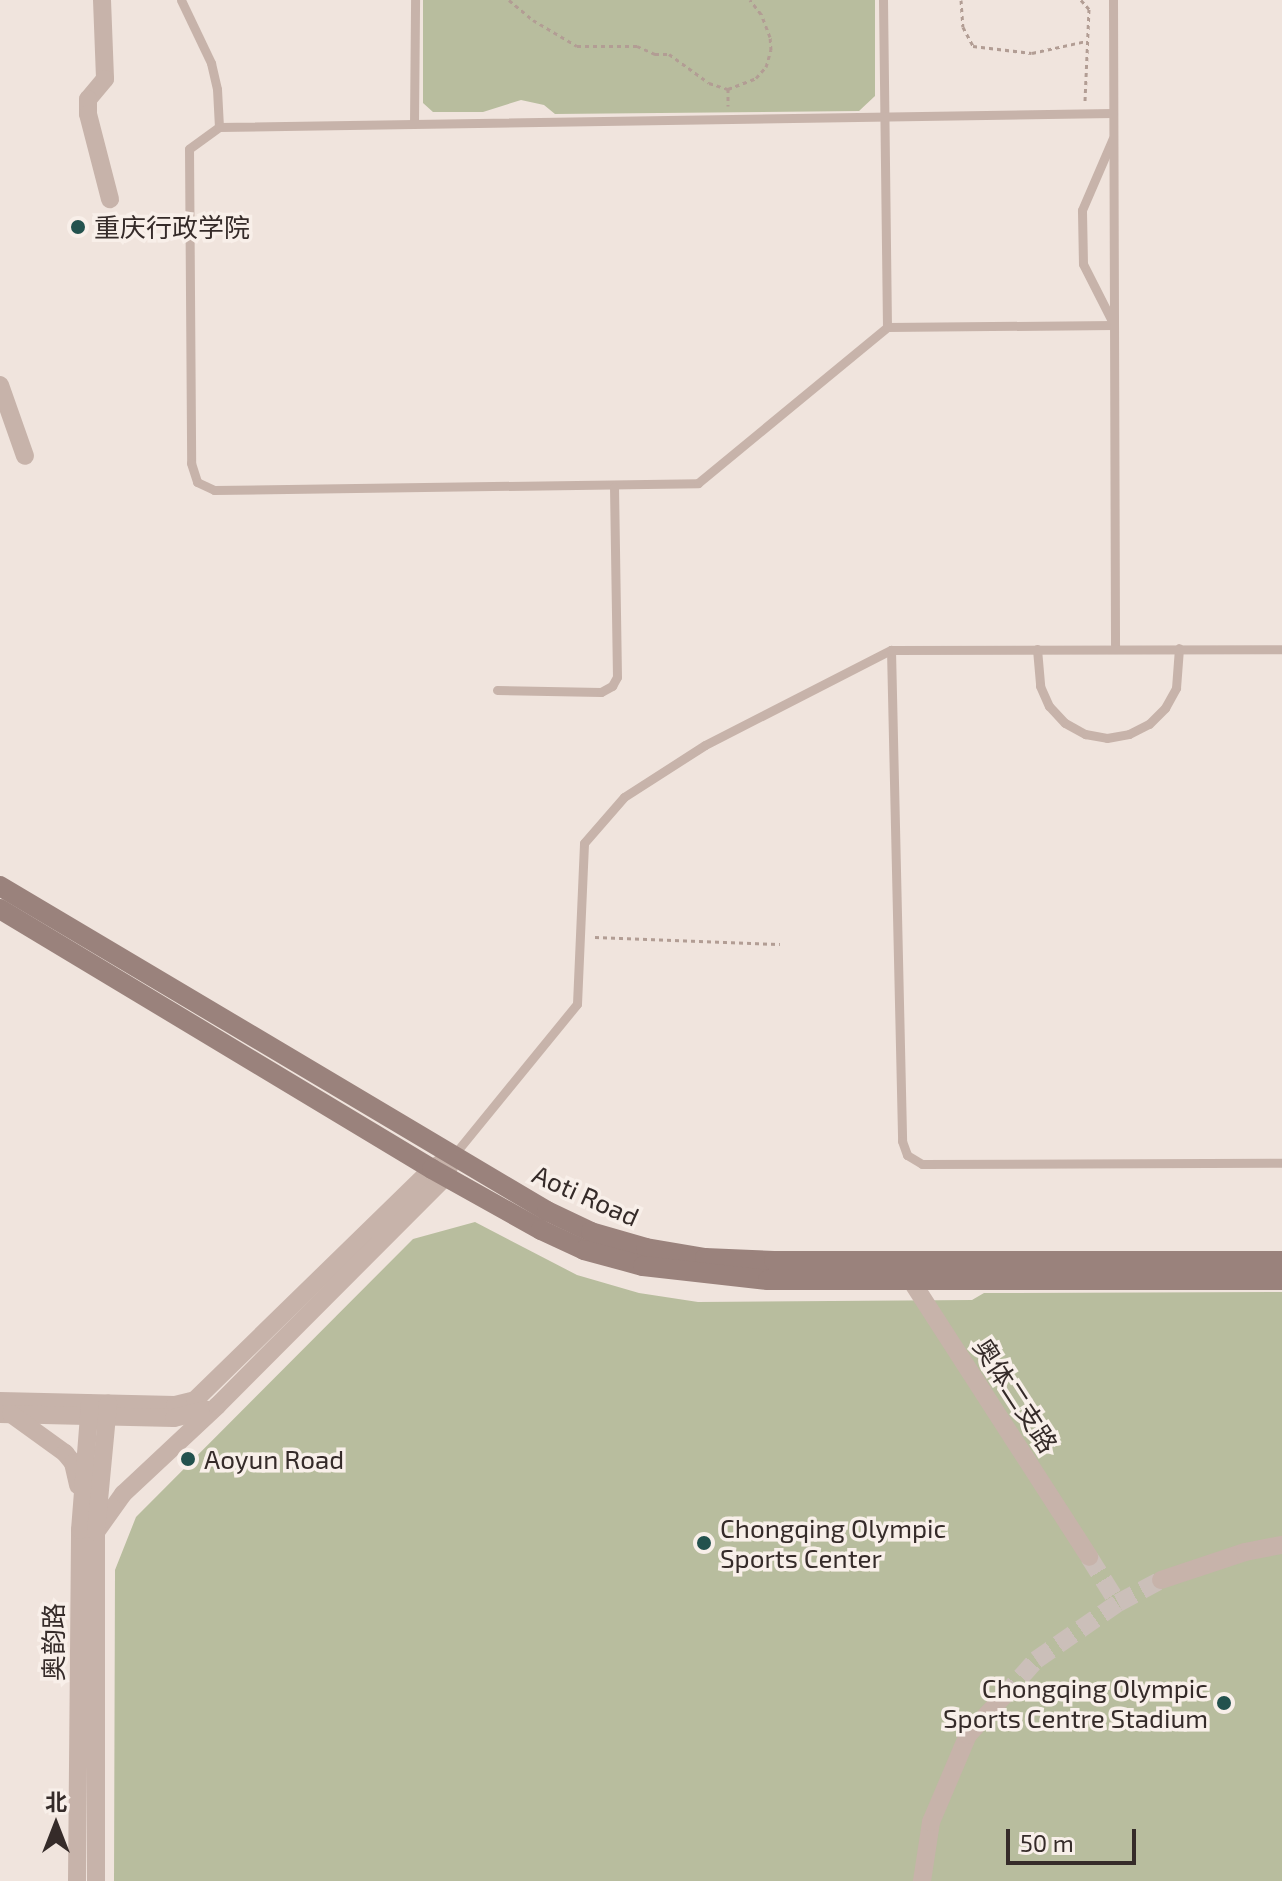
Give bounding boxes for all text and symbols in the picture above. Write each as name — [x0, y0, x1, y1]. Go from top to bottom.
place label: 重庆行政学院 — [94, 211, 250, 243]
marker: 重庆行政学院 — [69, 218, 87, 236]
street label: Aoti Road — [528, 1158, 644, 1232]
street label: 奥体二支路 — [968, 1332, 1064, 1458]
place label: Aoyun Road — [204, 1443, 344, 1475]
marker: Aoyun Road — [179, 1450, 197, 1468]
place label: Chongqing Olympic Sports Center — [720, 1512, 946, 1574]
marker: Chongqing Olympic Sports Center — [695, 1534, 713, 1552]
street label: 奥韵路 — [37, 1603, 69, 1681]
place label: Chongqing Olympic Sports Centre Stadium — [943, 1672, 1208, 1734]
marker: Chongqing Olympic Sports Centre Stadium — [1215, 1694, 1233, 1712]
north arrow — [16, 1785, 96, 1865]
text: 北 — [45, 1788, 67, 1814]
scale bar — [1010, 1813, 1140, 1863]
text: 50 m — [1020, 1828, 1074, 1857]

